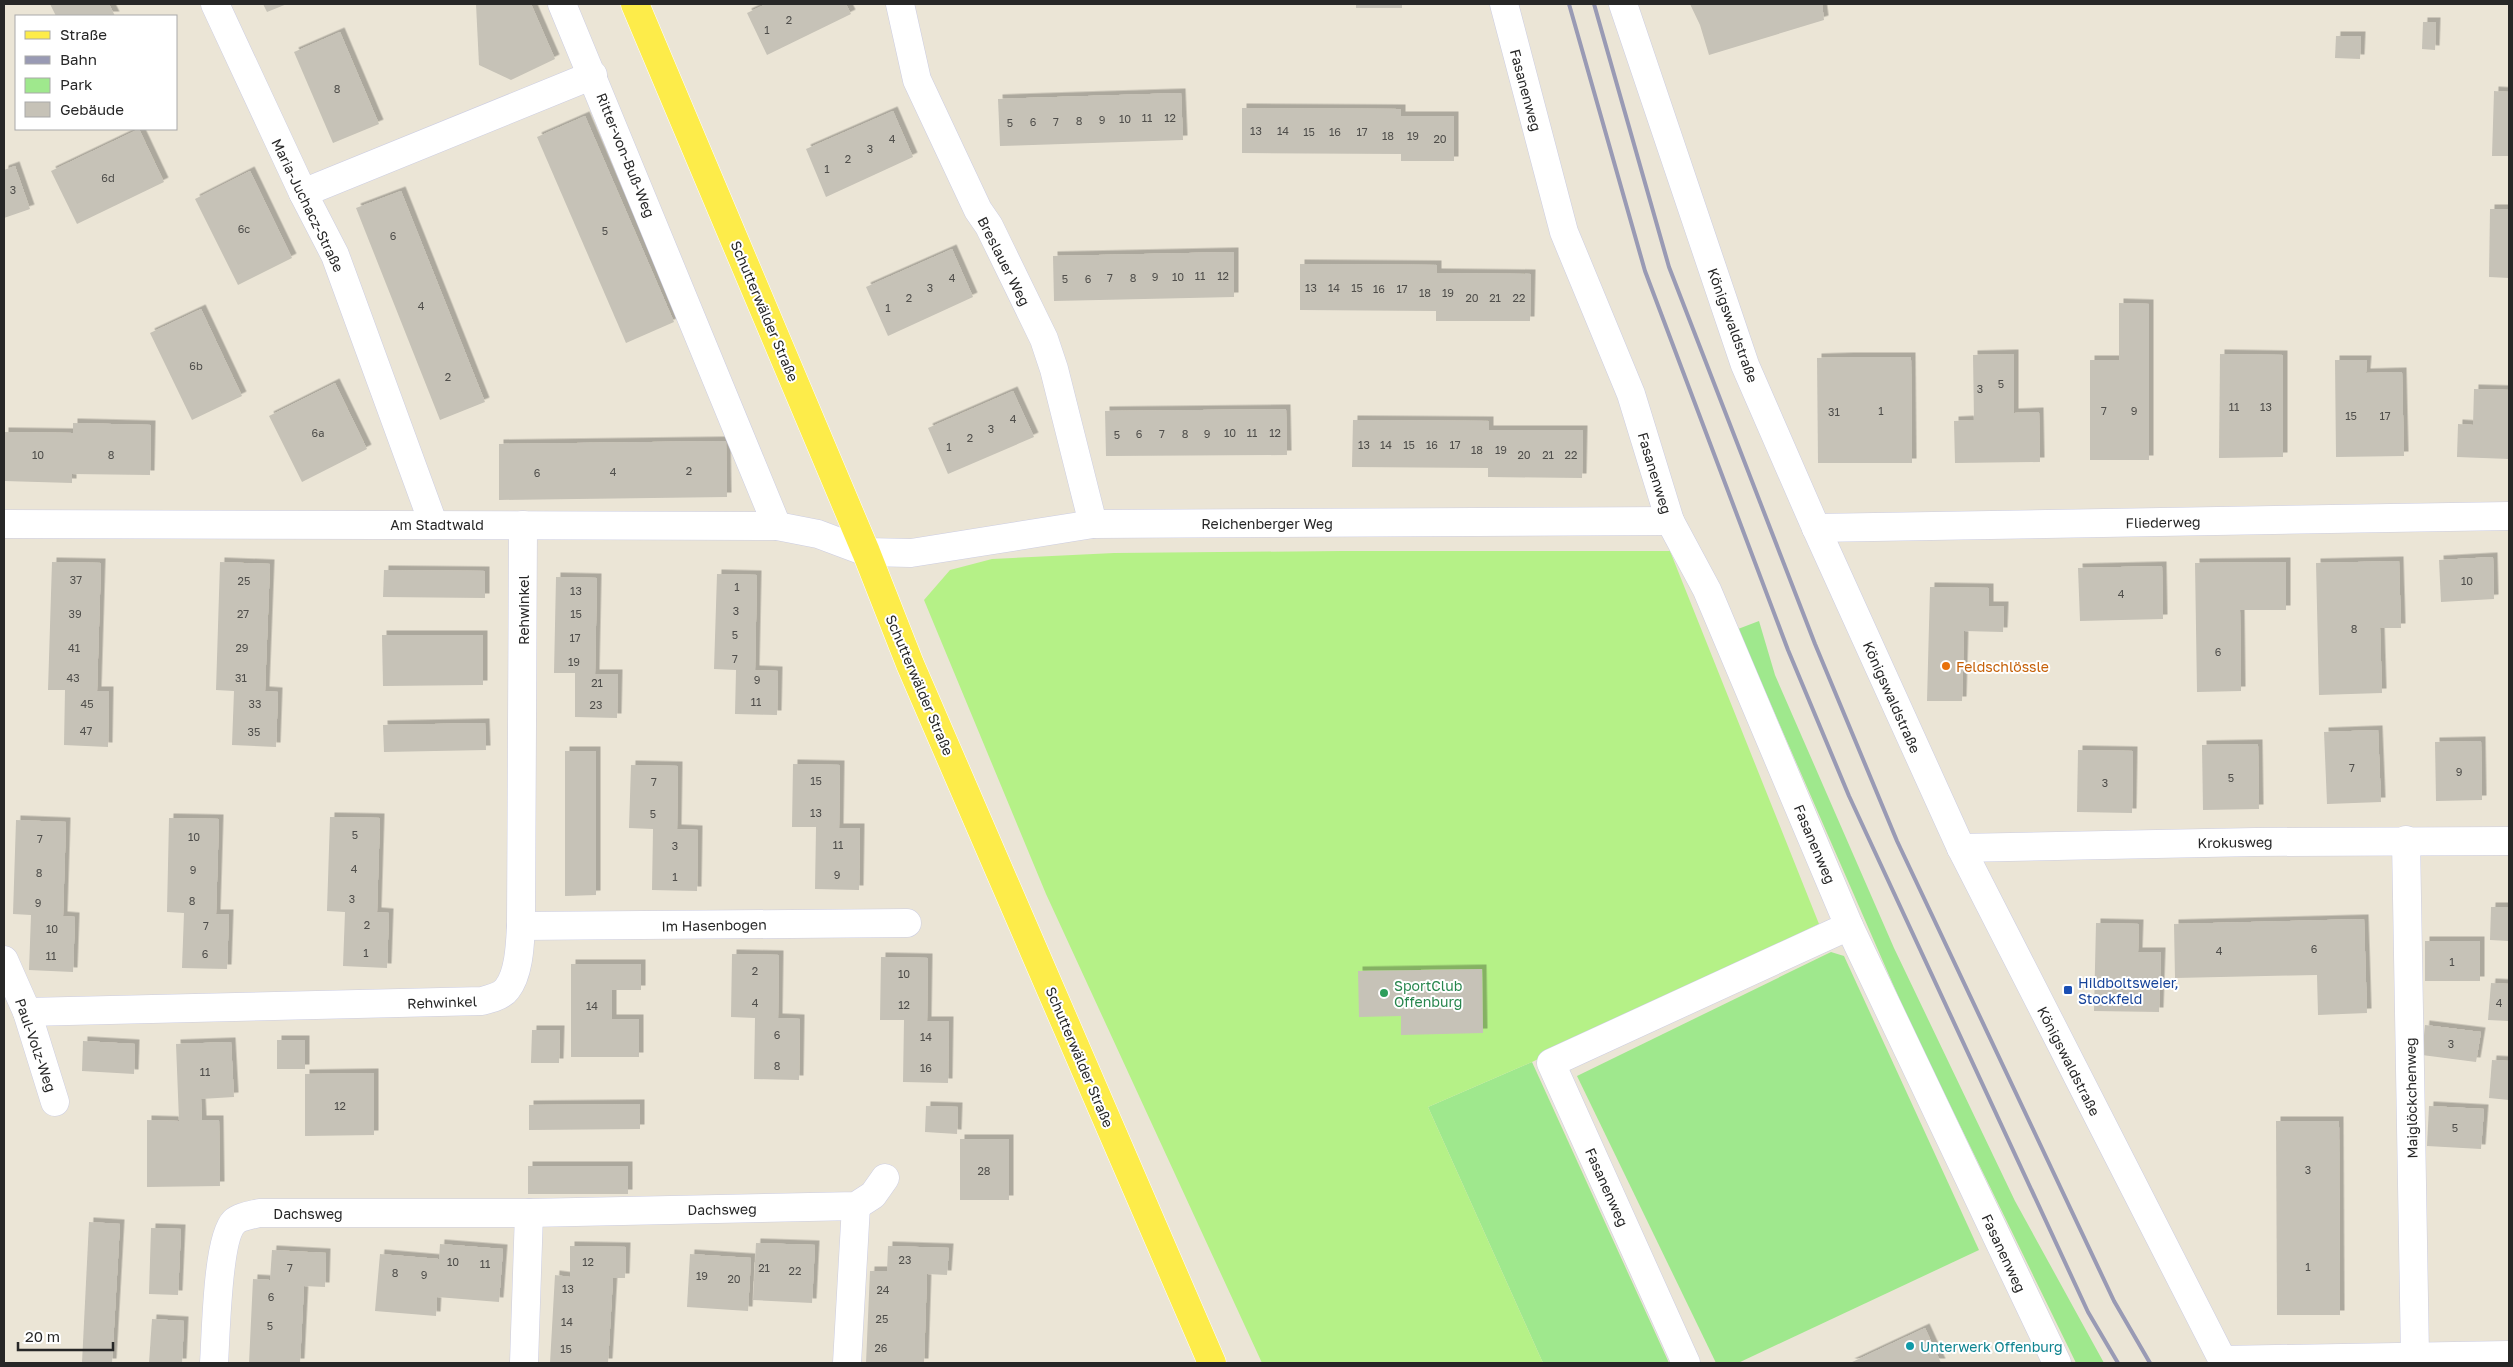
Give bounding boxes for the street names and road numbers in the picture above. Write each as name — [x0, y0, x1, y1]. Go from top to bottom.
street label: Fasanenweg — [1507, 47, 1545, 133]
street label: Ritter-von-Buß-Weg — [593, 90, 659, 220]
street label: Maria-Juchacz-Straße — [268, 136, 348, 274]
street label: Breslauer Weg — [974, 214, 1034, 308]
street label: Schutterwälder Straße — [728, 238, 802, 384]
street label: Königswaldstraße — [1704, 265, 1762, 385]
street label: Fasanenweg — [1635, 430, 1675, 516]
street label: Fliederweg — [2125, 513, 2201, 531]
street label: Reichenberger Weg — [1201, 515, 1333, 532]
street label: Am Stadtwald — [390, 516, 484, 533]
street label: Rehwinkel — [515, 575, 532, 645]
street label: Schutterwälder Straße — [883, 612, 957, 758]
street label: Königswaldstraße — [1860, 638, 1924, 756]
street label: Fasanenweg — [1791, 802, 1839, 886]
street label: Krokusweg — [2197, 833, 2273, 851]
street label: Im Hasenbogen — [661, 916, 767, 934]
street label: Schutterwälder Straße — [1043, 984, 1117, 1130]
street label: Rehwinkel — [407, 992, 477, 1012]
street label: Paul-Volz-Weg — [12, 996, 60, 1094]
street label: Königswaldstraße — [2034, 1003, 2104, 1119]
street label: Maiglöckchenweg — [2401, 1037, 2421, 1159]
street label: Fasanenweg — [1582, 1145, 1632, 1229]
street label: Dachsweg — [687, 1200, 757, 1218]
street label: Dachsweg — [273, 1205, 343, 1222]
street label: Fasanenweg — [1978, 1211, 2030, 1295]

